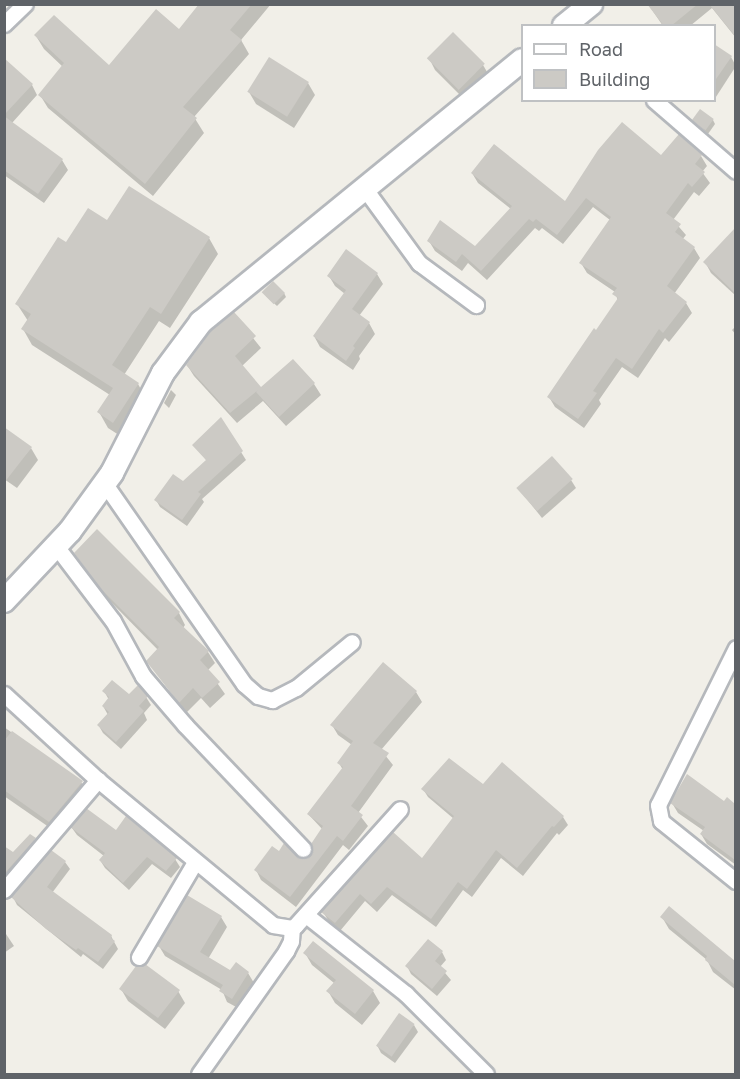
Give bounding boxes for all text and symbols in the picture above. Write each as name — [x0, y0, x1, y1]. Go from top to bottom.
legend — [521, 24, 716, 102]
text: Road — [579, 38, 623, 60]
text: Building — [579, 68, 650, 90]

